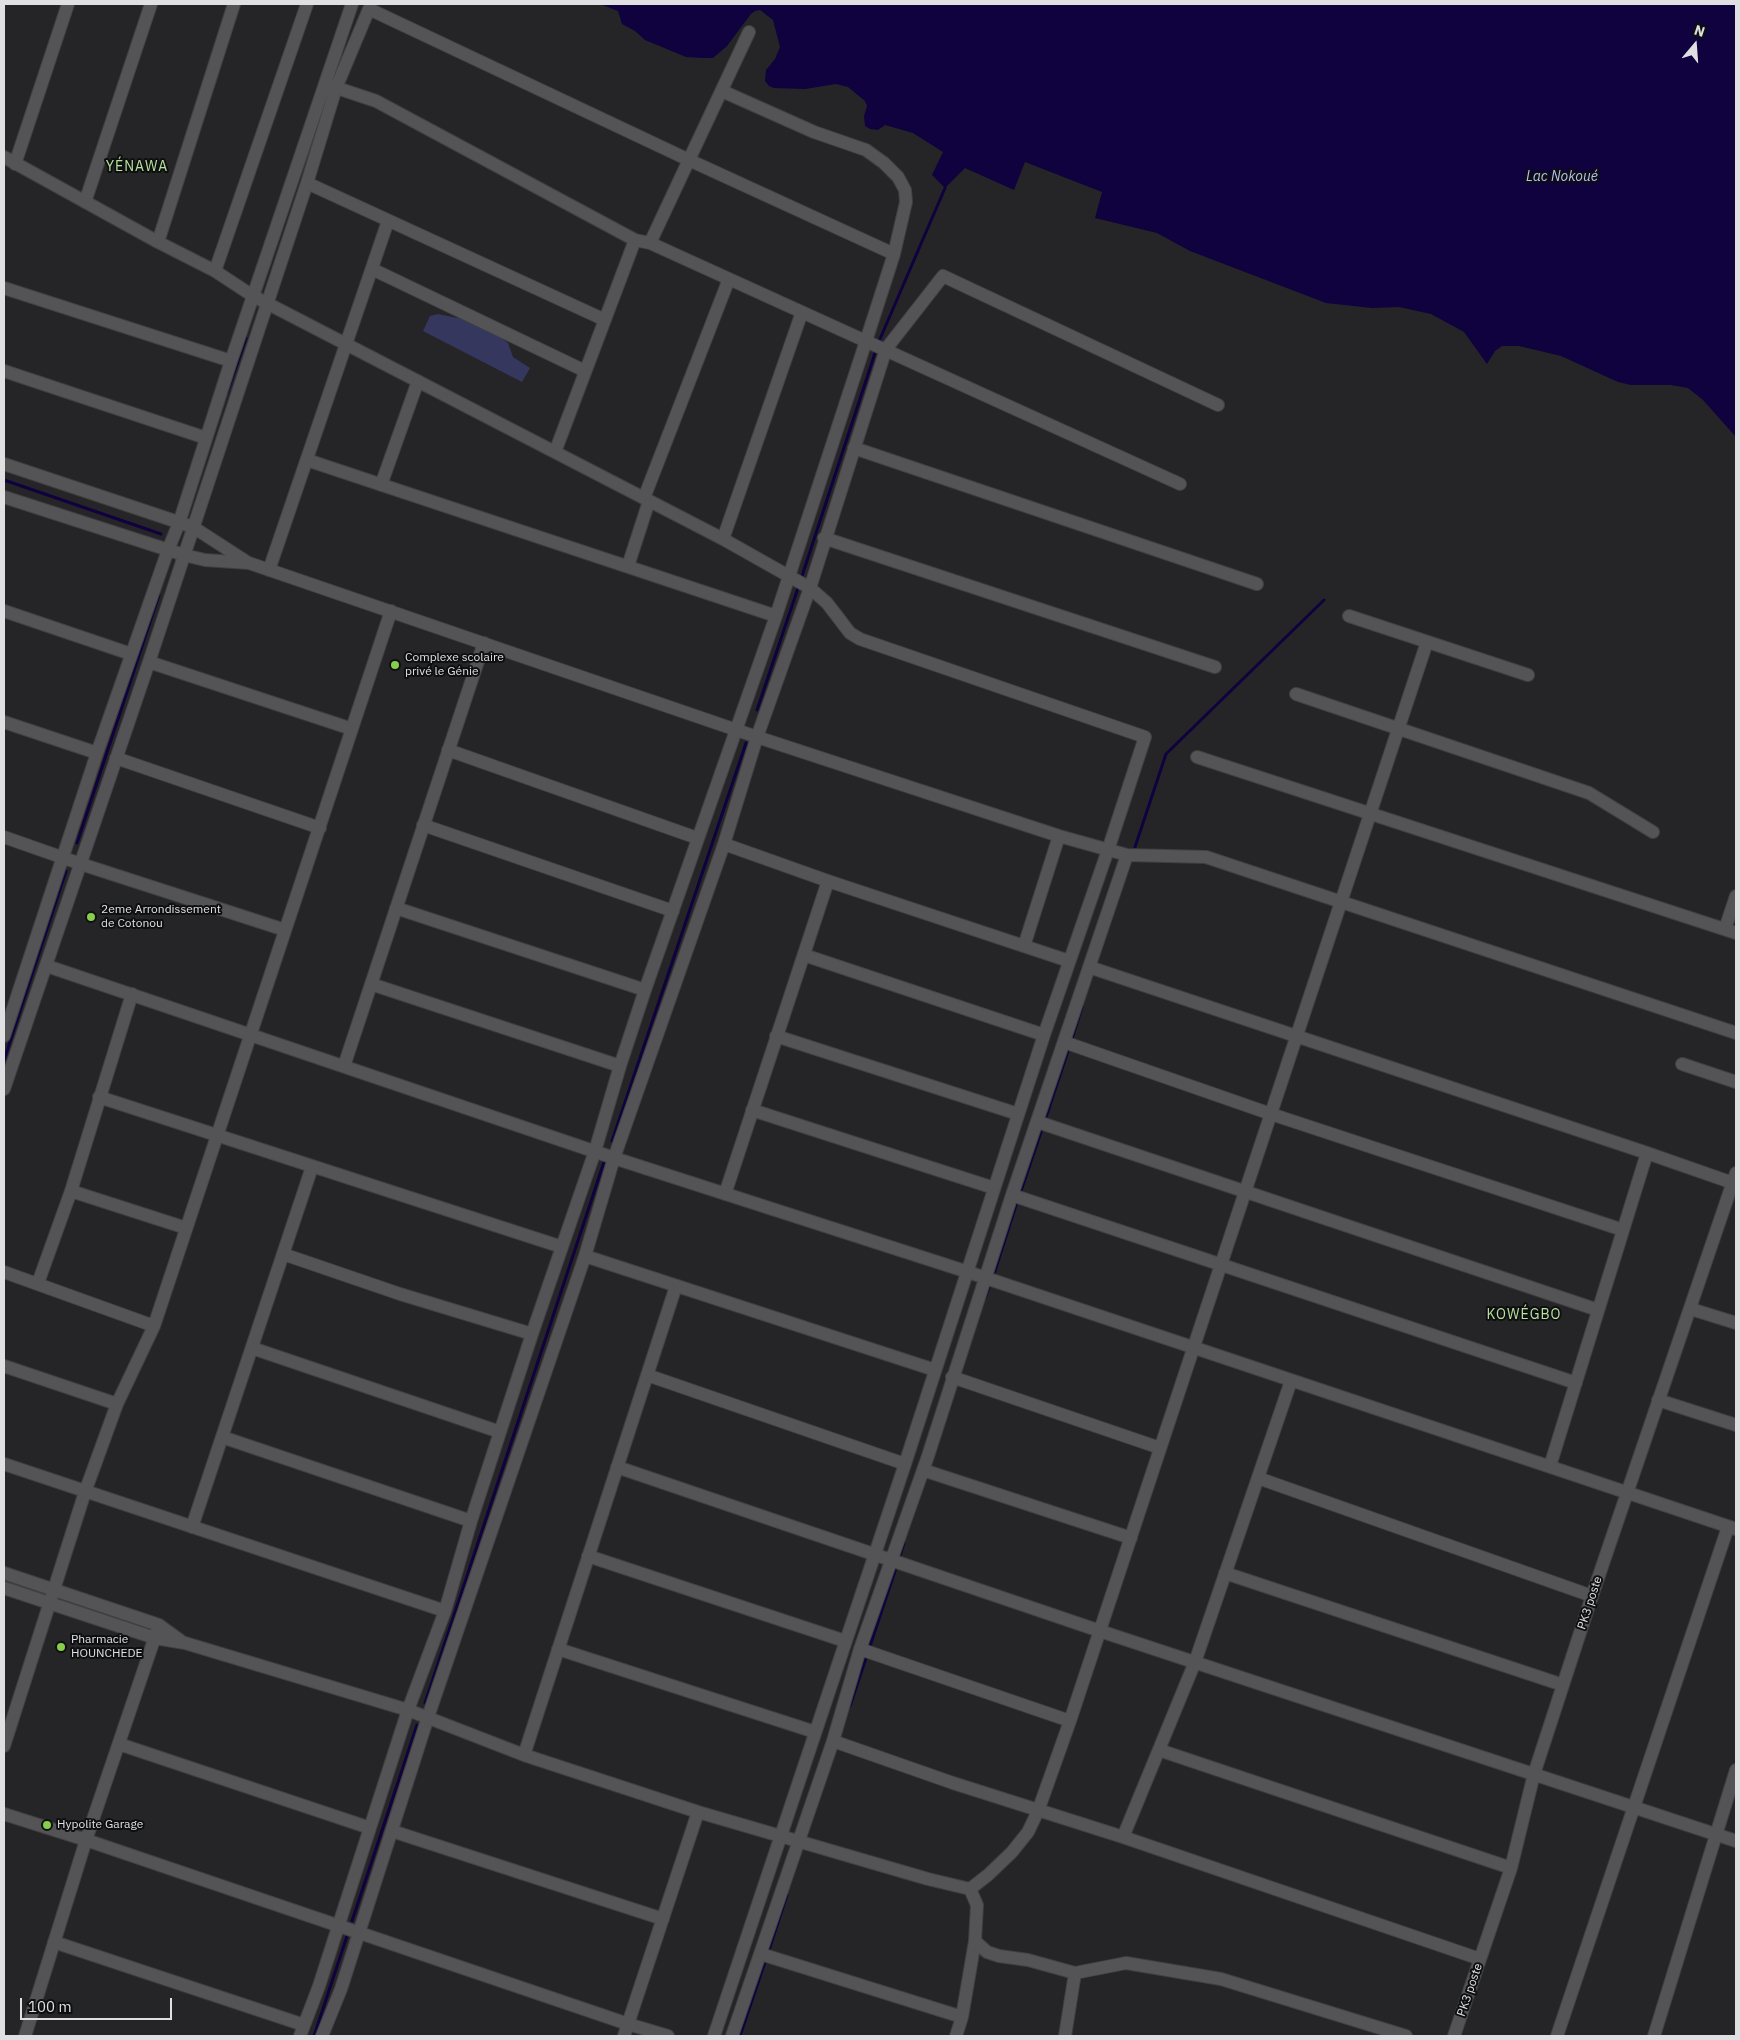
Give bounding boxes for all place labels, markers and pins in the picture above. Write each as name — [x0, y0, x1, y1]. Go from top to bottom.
place label: Complexe scolaire privé le Génie — [405, 651, 504, 679]
marker: Complexe scolaire privé le Génie — [389, 659, 401, 671]
place label: 2eme Arrondissement de Cotonou — [101, 903, 221, 931]
marker: 2eme Arrondissement de Cotonou — [85, 911, 97, 923]
place label: Pharmacie HOUNCHEDE — [71, 1633, 143, 1661]
marker: Pharmacie HOUNCHEDE — [55, 1641, 67, 1653]
place label: Hypolite Garage — [57, 1818, 143, 1832]
marker: Hypolite Garage — [41, 1819, 53, 1831]

